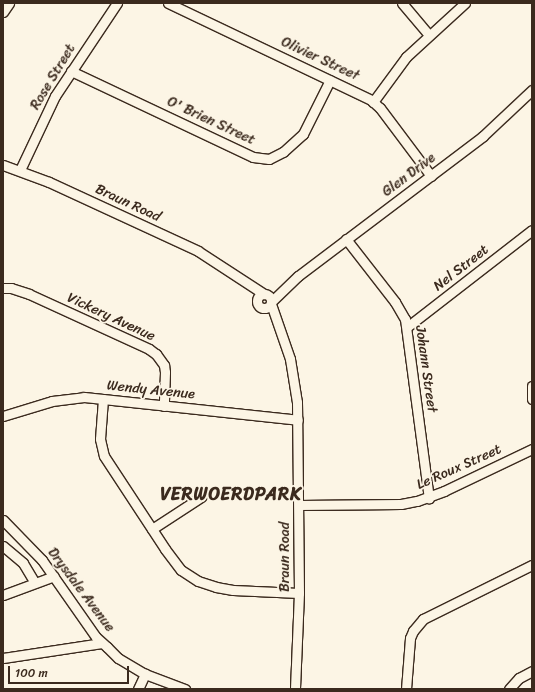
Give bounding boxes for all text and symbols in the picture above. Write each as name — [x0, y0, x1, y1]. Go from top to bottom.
street label: Olivier Street — [278, 34, 362, 84]
street label: Rose Street — [27, 41, 79, 113]
street label: O' Brien Street — [164, 93, 258, 149]
street label: Glen Drive — [379, 149, 439, 201]
street label: Braun Road — [93, 181, 163, 225]
street label: Nel Street — [430, 241, 492, 295]
street label: Vickery Avenue — [64, 289, 158, 345]
street label: Johann Street — [412, 324, 440, 414]
street label: Wendy Avenue — [106, 377, 196, 403]
street label: Le Roux Street — [414, 441, 504, 493]
district label: VERWOERDPARK — [159, 483, 303, 505]
street label: Braun Road — [277, 522, 293, 592]
street label: Drysdale Avenue — [44, 545, 118, 635]
scale bar — [10, 658, 131, 684]
text: 100 m — [15, 662, 48, 684]

